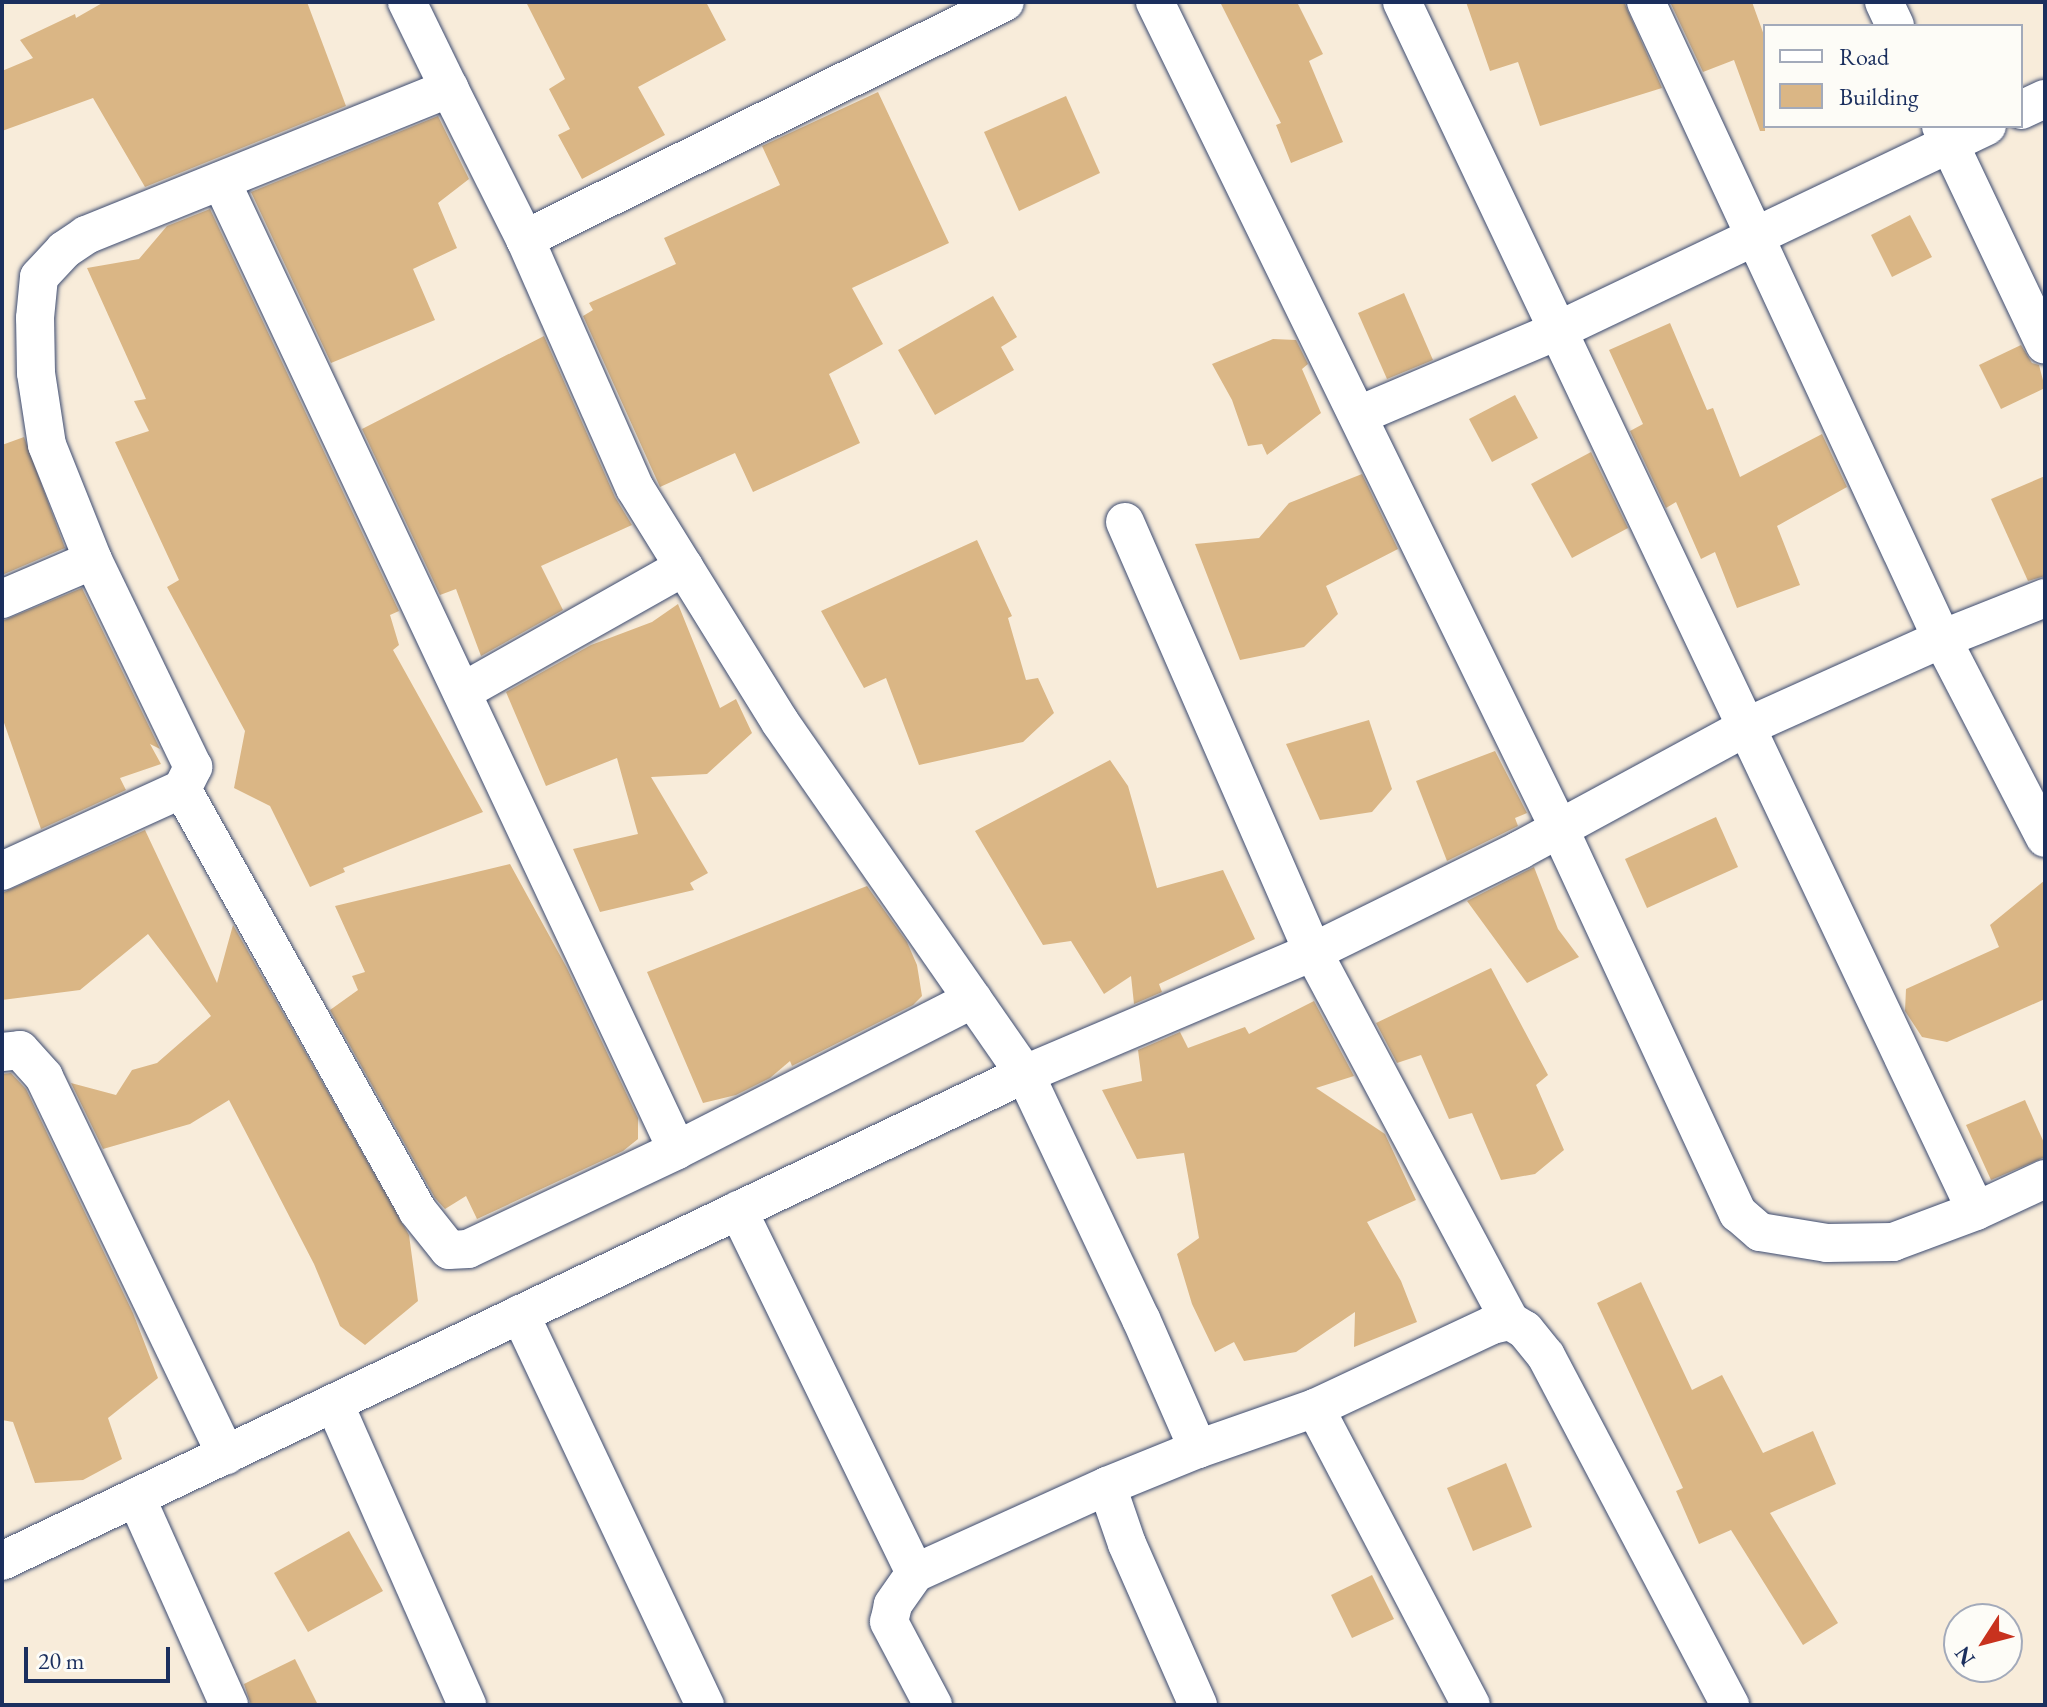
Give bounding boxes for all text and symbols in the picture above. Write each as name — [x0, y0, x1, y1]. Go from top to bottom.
legend — [1763, 24, 2023, 128]
text: Road — [1839, 41, 1889, 72]
text: Building — [1839, 81, 1919, 112]
north arrow — [1943, 1603, 2023, 1683]
scale bar — [28, 1631, 174, 1681]
text: N — [1948, 1640, 1982, 1672]
text: 20 m — [38, 1645, 85, 1676]

